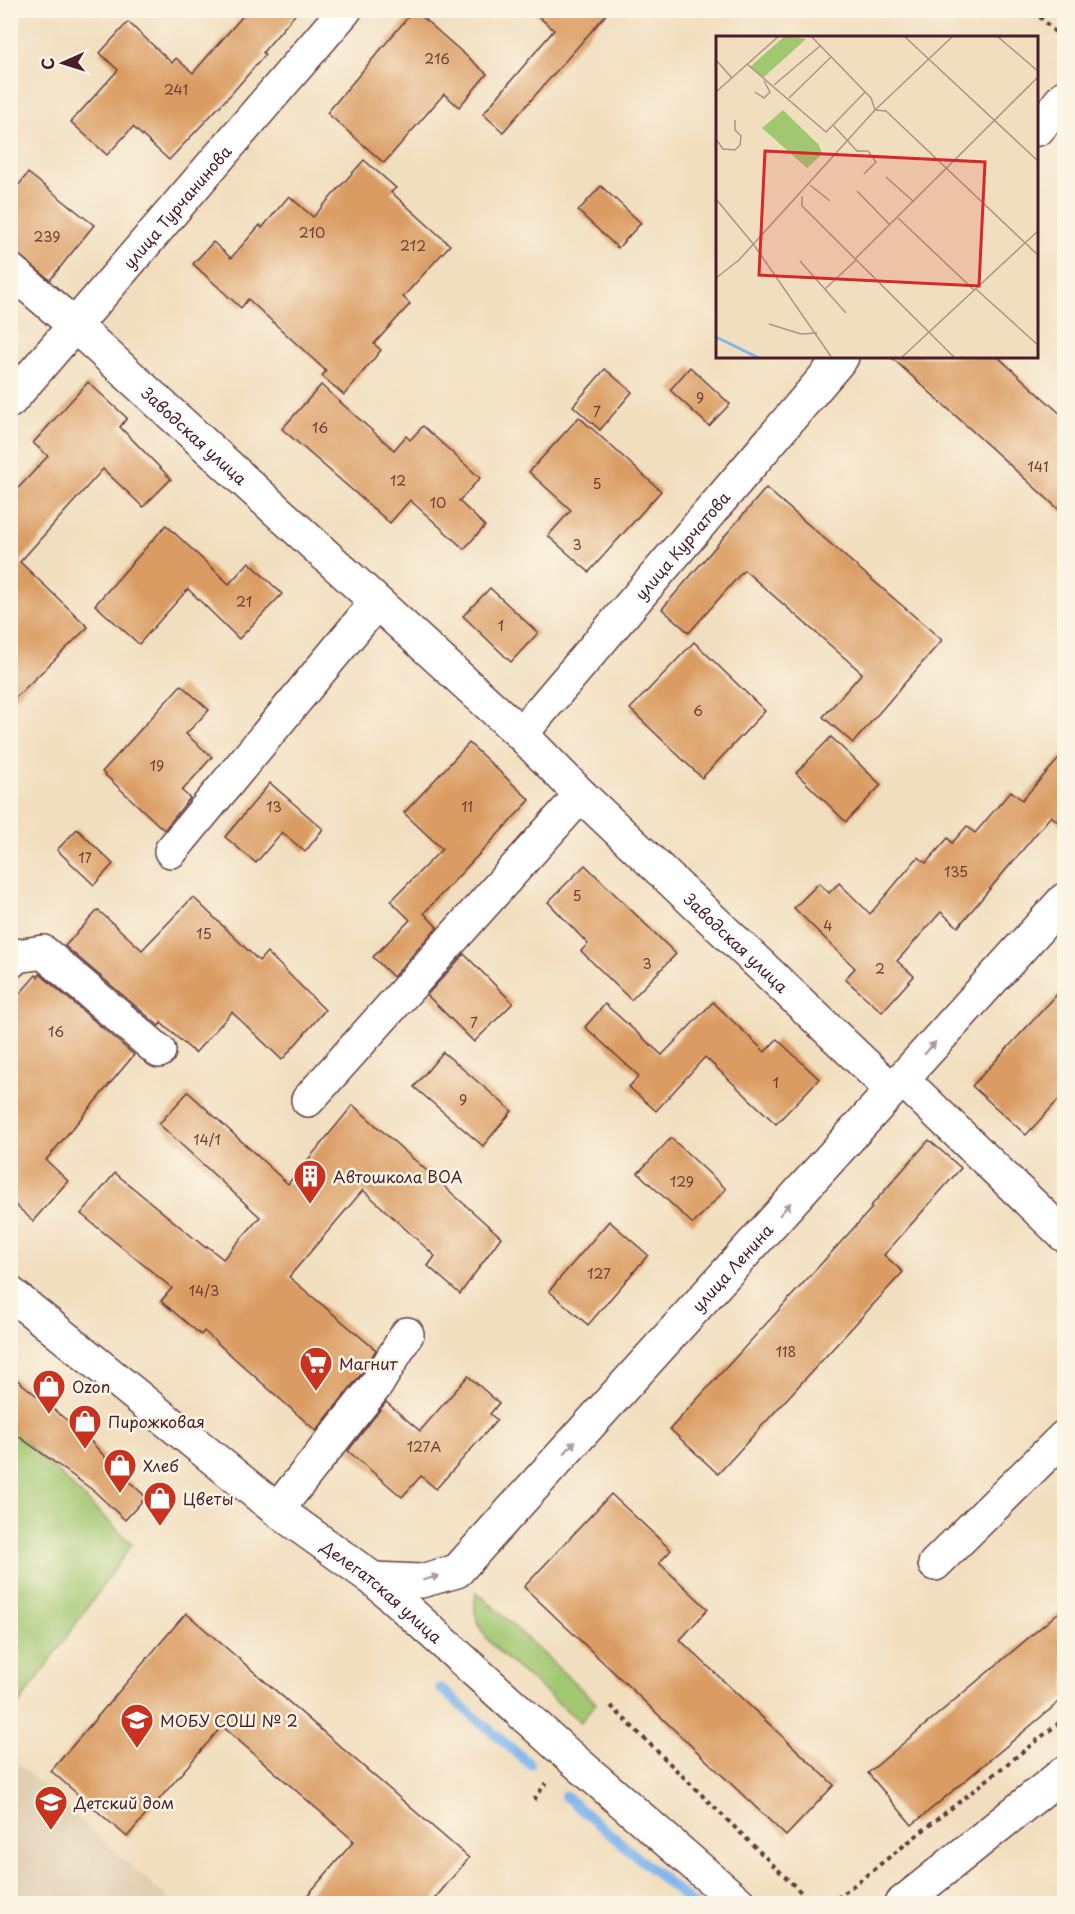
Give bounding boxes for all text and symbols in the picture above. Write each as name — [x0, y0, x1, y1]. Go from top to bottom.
north arrow — [33, 33, 93, 93]
inset map — [716, 36, 1039, 358]
house number: 216 — [424, 48, 450, 69]
text: С — [35, 57, 59, 70]
house number: 241 — [164, 79, 188, 100]
street label: улица Турчанинова — [117, 140, 236, 274]
house number: 210 — [299, 222, 325, 243]
house number: 239 — [34, 226, 60, 247]
house number: 212 — [400, 235, 426, 256]
street label: Заводская улица — [137, 381, 253, 490]
house number: 9 — [696, 387, 704, 408]
house number: 7 — [593, 401, 601, 422]
house number: 16 — [312, 417, 328, 438]
house number: 141 — [1028, 456, 1048, 477]
house number: 12 — [390, 470, 406, 491]
house number: 5 — [592, 473, 602, 494]
street label: улица Курчатова — [628, 485, 735, 605]
house number: 10 — [430, 492, 446, 513]
house number: 3 — [572, 534, 582, 555]
house number: 21 — [236, 591, 252, 612]
house number: 1 — [498, 615, 504, 636]
house number: 6 — [693, 700, 703, 721]
house number: 19 — [150, 755, 164, 776]
house number: 13 — [266, 796, 282, 817]
house number: 11 — [461, 796, 473, 817]
house number: 17 — [78, 847, 92, 868]
house number: 135 — [944, 861, 968, 882]
house number: 5 — [572, 885, 582, 906]
street label: Заводская улица — [679, 887, 794, 998]
house number: 4 — [823, 915, 833, 936]
house number: 15 — [196, 923, 212, 944]
house number: 3 — [642, 953, 652, 974]
house number: 2 — [875, 958, 885, 979]
house number: 7 — [470, 1012, 478, 1033]
house number: 16 — [48, 1021, 64, 1042]
one-way arrow — [923, 1041, 937, 1056]
house number: 1 — [773, 1072, 779, 1093]
house number: 9 — [459, 1089, 467, 1110]
house number: 14/1 — [193, 1129, 221, 1150]
building icon: Автошкола ВОА — [292, 1158, 328, 1205]
place label: Автошкола ВОА — [333, 1164, 463, 1188]
house number: 129 — [670, 1171, 694, 1192]
one-way arrow — [778, 1201, 792, 1216]
street label: улица Ленина — [686, 1218, 778, 1316]
house number: 127 — [587, 1263, 611, 1284]
house number: 14/3 — [189, 1280, 219, 1301]
house number: 118 — [776, 1341, 796, 1362]
supermarket icon: Магнит — [298, 1345, 334, 1392]
place label: Магнит — [339, 1351, 399, 1375]
shop icon: Ozon — [31, 1368, 67, 1415]
place label: Ozon — [72, 1374, 110, 1398]
shop icon: Пирожковая — [67, 1403, 103, 1450]
place label: Пирожковая — [108, 1409, 205, 1433]
house number: 127А — [407, 1436, 441, 1457]
one-way arrow — [563, 1439, 577, 1454]
shop icon: Хлеб — [102, 1447, 138, 1494]
place label: Хлеб — [143, 1453, 179, 1477]
shop icon: Цветы — [142, 1480, 178, 1527]
place label: Цветы — [183, 1486, 234, 1510]
street label: Делегатская улица — [316, 1533, 448, 1648]
one-way arrow — [422, 1573, 440, 1583]
school or university icon: МОБУ СОШ № 2 — [119, 1702, 155, 1749]
place label: МОБУ СОШ № 2 — [160, 1708, 298, 1732]
school or university icon: Детский дом — [33, 1784, 69, 1831]
place label: Детский дом — [73, 1790, 174, 1814]

